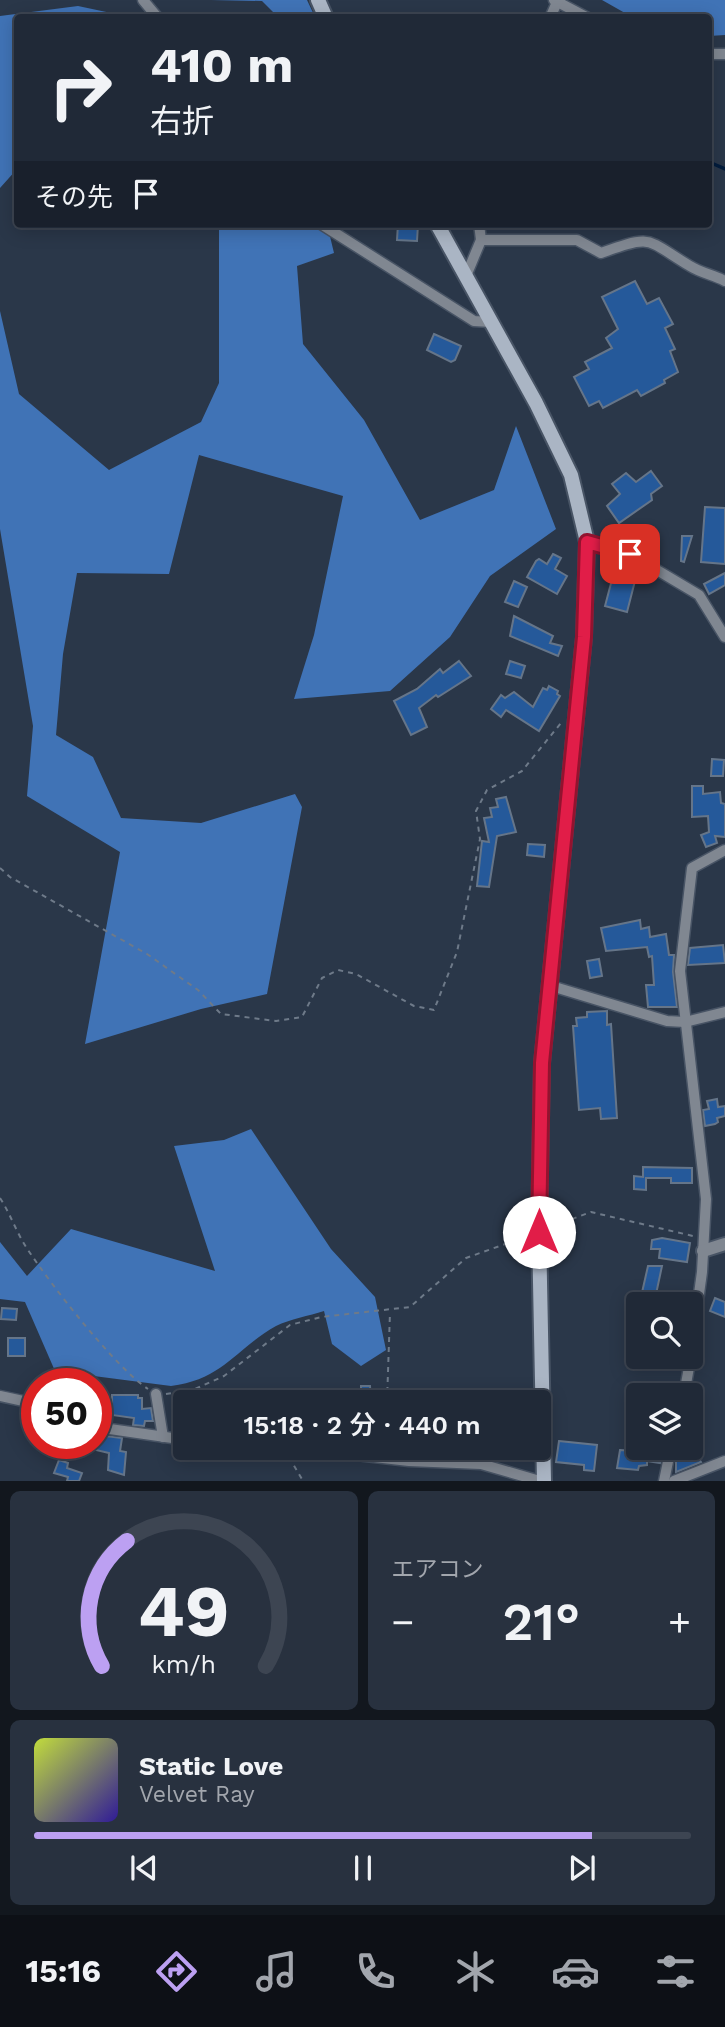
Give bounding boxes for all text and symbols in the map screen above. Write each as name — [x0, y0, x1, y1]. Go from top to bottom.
text: 410 m — [150, 36, 293, 94]
icon: right — [35, 42, 126, 133]
text: 右折 — [150, 102, 214, 140]
icon: arrive — [127, 175, 165, 213]
text: その先 — [35, 182, 113, 212]
pin — [600, 524, 660, 584]
icon: arrive — [611, 535, 649, 573]
position arrow — [502, 1195, 576, 1269]
map controls — [626, 1292, 703, 1460]
button: search — [626, 1292, 703, 1369]
speed limit sign: 50 — [21, 1368, 112, 1459]
button: layers — [626, 1383, 703, 1460]
text: 15:18 · 2 分 · 440 m — [243, 1410, 481, 1440]
text: エアコン — [392, 1556, 484, 1583]
text: 49 — [138, 1569, 230, 1655]
text: 21° — [503, 1592, 580, 1653]
text: − — [392, 1600, 414, 1644]
text: + — [668, 1600, 691, 1644]
text: km/h — [152, 1650, 216, 1679]
text: Static Love — [139, 1751, 283, 1781]
text: Velvet Ray — [139, 1781, 255, 1808]
icon: previous — [125, 1849, 163, 1887]
icon: pause — [344, 1849, 382, 1887]
icon: next — [563, 1849, 601, 1887]
icon: directions — [152, 1947, 201, 1996]
icon: music — [252, 1947, 301, 1996]
icon: phone — [351, 1947, 400, 1996]
icon: climate — [451, 1947, 500, 1996]
icon: car — [551, 1947, 600, 1996]
icon: filters — [651, 1947, 700, 1996]
text: 15:16 — [25, 1952, 101, 1990]

